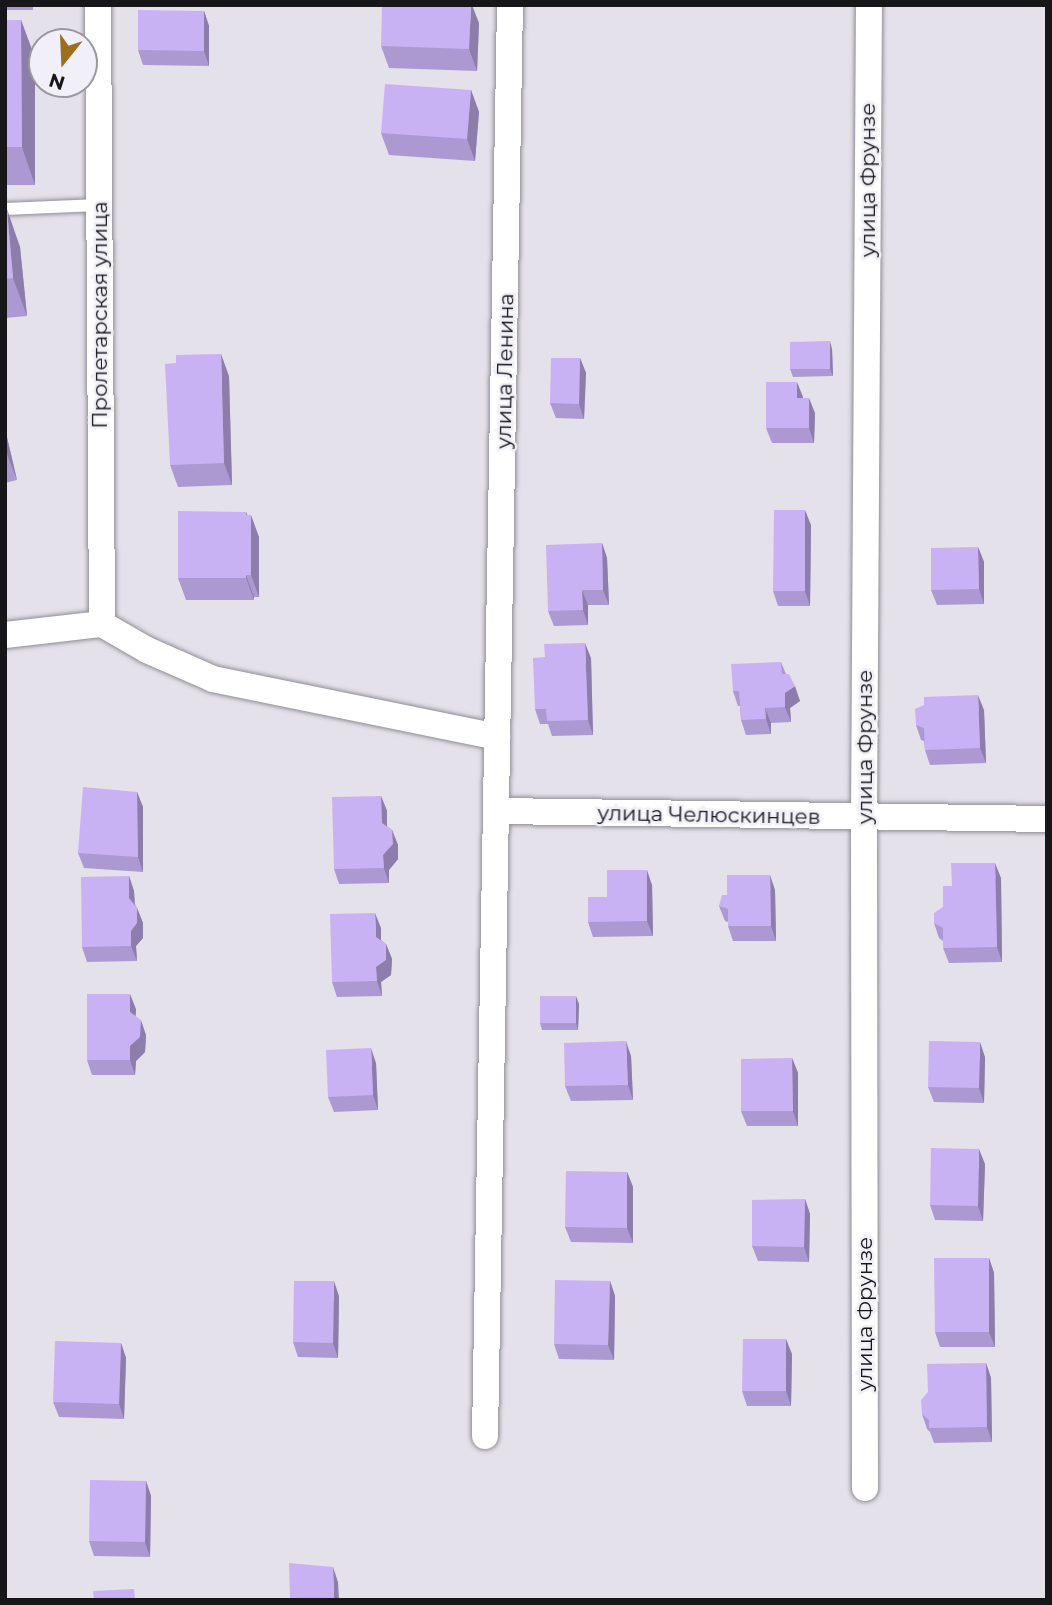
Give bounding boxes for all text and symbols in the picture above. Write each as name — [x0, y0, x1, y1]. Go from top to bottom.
north arrow — [28, 28, 98, 98]
text: N — [46, 68, 68, 95]
street label: улица Фрунзе — [855, 103, 881, 257]
street label: Пролетарская улица — [87, 201, 113, 429]
street label: улица Ленина — [491, 293, 519, 449]
street label: улица Фрунзе — [852, 670, 878, 824]
street label: улица Челюскинцев — [597, 800, 821, 830]
street label: улица Фрунзе — [852, 1237, 878, 1391]

